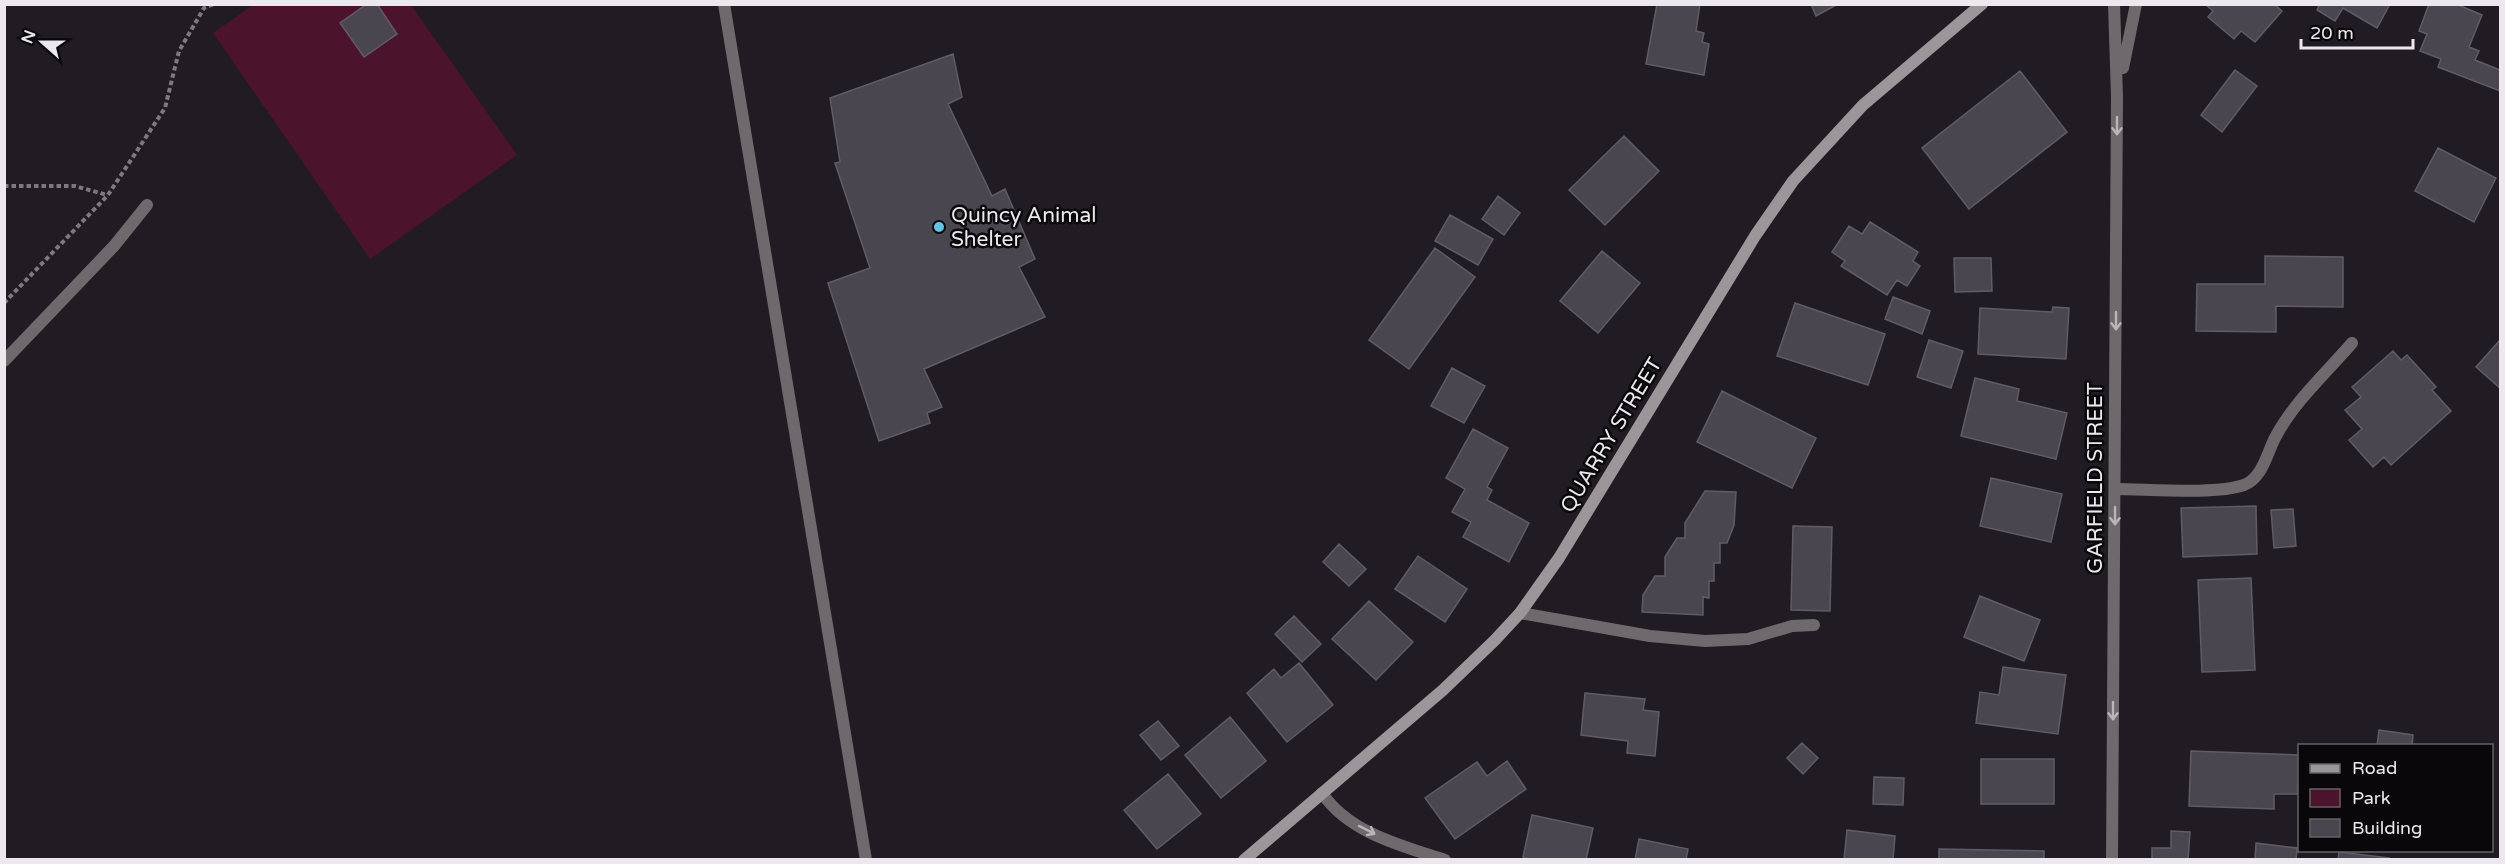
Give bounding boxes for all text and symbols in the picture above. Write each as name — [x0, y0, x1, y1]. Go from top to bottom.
north arrow — [12, 12, 72, 72]
scale bar — [2301, 12, 2414, 50]
text: 20 m — [2310, 22, 2354, 44]
text: N — [17, 27, 41, 47]
one-way arrow — [2111, 115, 2123, 135]
place label: Quincy Animal Shelter — [951, 203, 1097, 252]
marker: Quincy Animal Shelter — [932, 220, 946, 234]
one-way arrow — [2110, 310, 2122, 330]
street label: QUARRY STREET — [1555, 353, 1668, 517]
street label: GARFIELD STREET — [2083, 382, 2108, 574]
one-way arrow — [2109, 505, 2121, 525]
one-way arrow — [2107, 700, 2119, 720]
legend — [2298, 744, 2493, 852]
text: Road — [2352, 757, 2397, 779]
text: Park — [2352, 787, 2391, 809]
text: Building — [2352, 817, 2422, 839]
one-way arrow — [1357, 825, 1375, 836]

